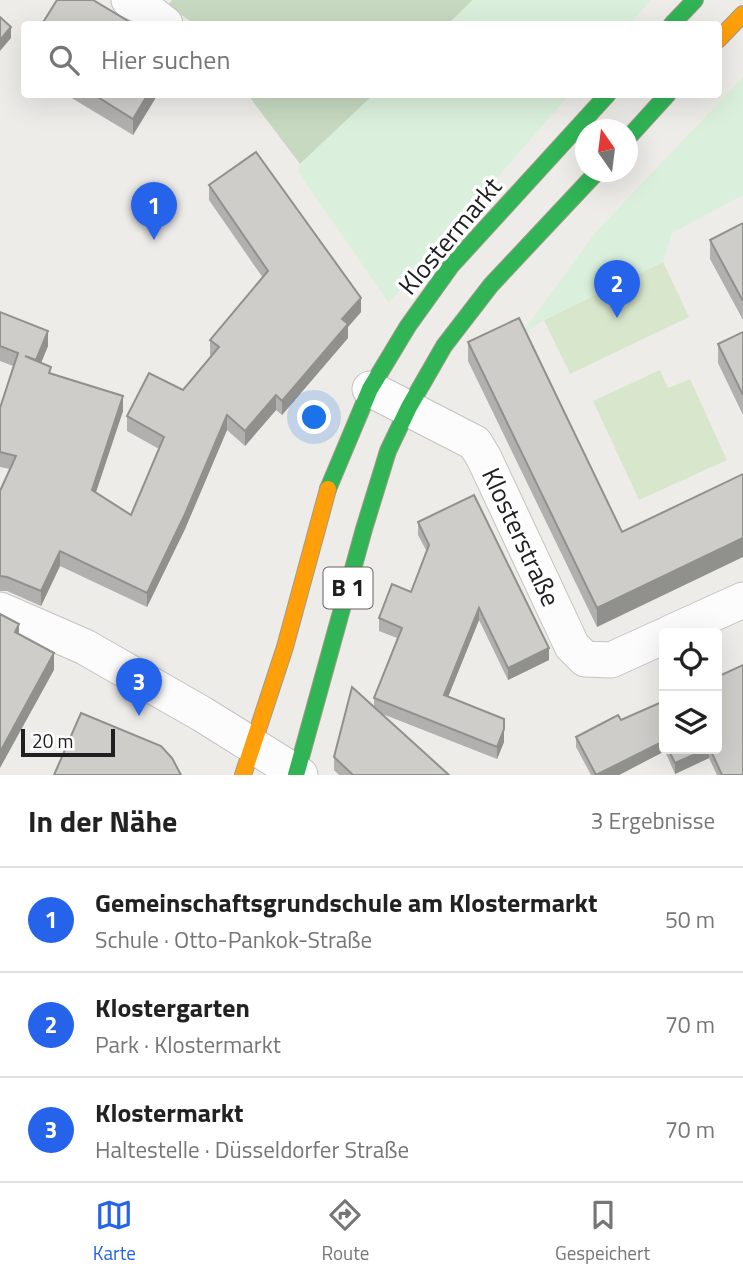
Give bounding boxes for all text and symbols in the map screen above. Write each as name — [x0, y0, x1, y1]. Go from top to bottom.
search box — [21, 21, 722, 98]
text: Hier suchen — [101, 40, 230, 79]
icon: search — [45, 41, 83, 79]
north arrow — [575, 119, 638, 182]
street label: Klostermarkt — [389, 168, 511, 303]
pin: 1 — [131, 182, 177, 240]
pin: 2 — [594, 260, 640, 318]
your location — [297, 400, 331, 434]
street label: Klosterstraße — [472, 461, 571, 613]
road number: B 1 — [324, 568, 372, 608]
map controls — [659, 628, 722, 754]
button: locate — [659, 628, 722, 691]
pin: 3 — [116, 658, 162, 716]
button: layers — [659, 691, 722, 754]
scale bar — [21, 726, 116, 758]
text: 20 m — [32, 726, 73, 755]
text: In der Nähe — [28, 798, 177, 844]
text: 3 Ergebnisse — [591, 803, 715, 838]
text: Gemeinschaftsgrundschule am Klostermarkt — [95, 883, 597, 922]
text: 1 — [45, 902, 57, 937]
text: 50 m — [665, 902, 715, 937]
text: Schule · Otto-Pankok-Straße — [95, 922, 372, 957]
text: Klostergarten — [95, 988, 250, 1027]
text: 2 — [45, 1007, 57, 1042]
text: 70 m — [665, 1007, 715, 1042]
text: Park · Klostermarkt — [95, 1027, 281, 1062]
text: Klostermarkt — [95, 1093, 244, 1132]
text: 3 — [45, 1112, 57, 1147]
text: 70 m — [665, 1112, 715, 1147]
text: Haltestelle · Düsseldorfer Straße — [95, 1132, 409, 1167]
tab: Karte — [93, 1196, 136, 1267]
tab: Route — [321, 1196, 369, 1267]
tab: Gespeichert — [555, 1196, 650, 1267]

